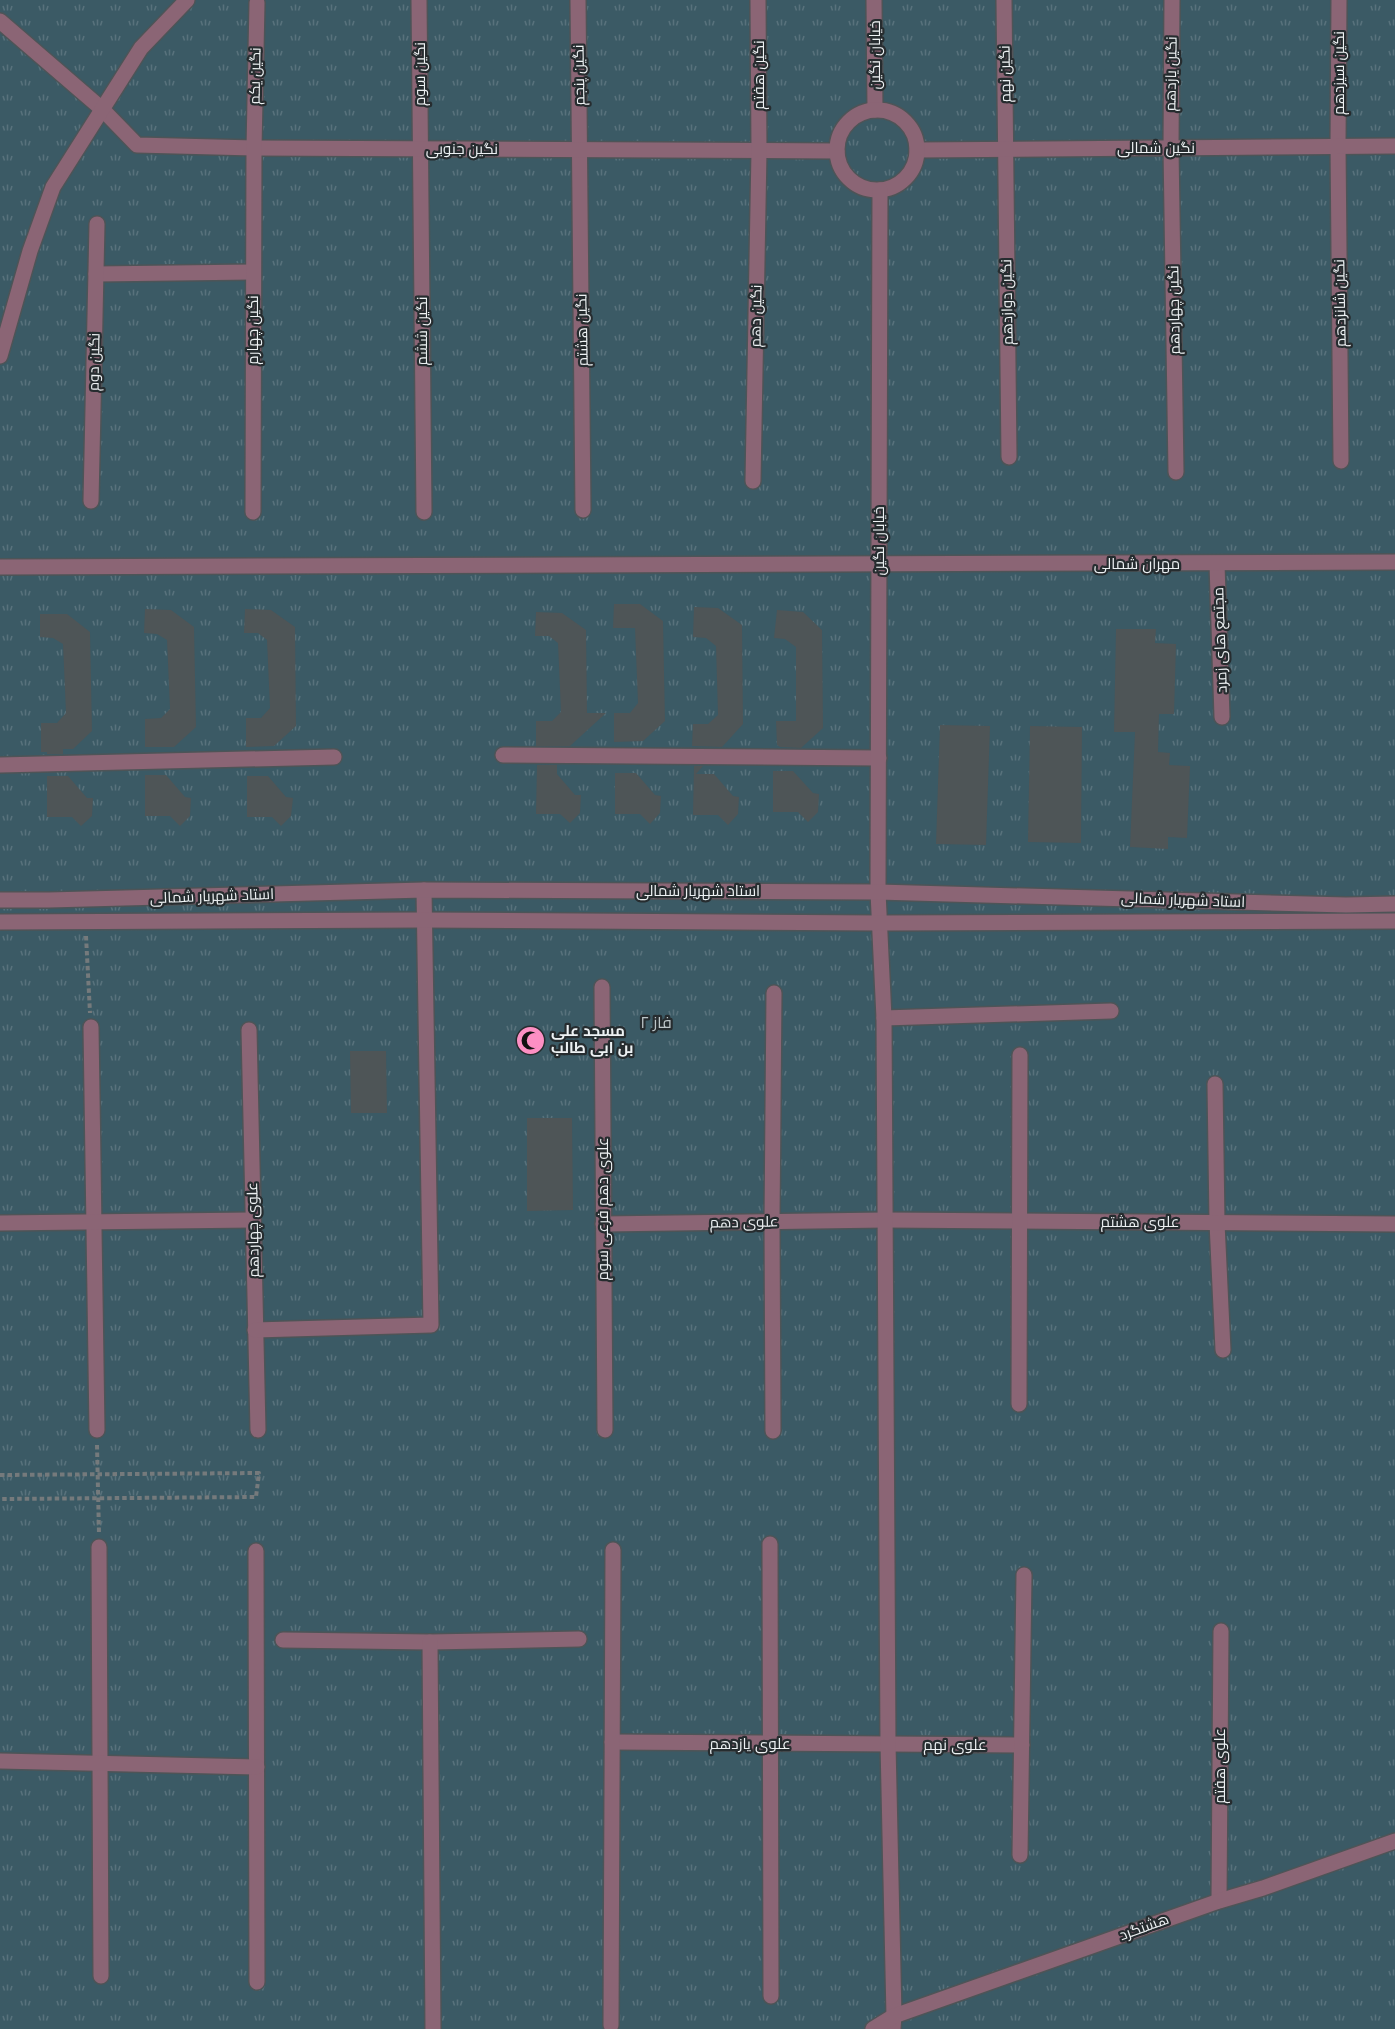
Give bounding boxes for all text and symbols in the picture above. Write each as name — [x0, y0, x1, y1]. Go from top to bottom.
street label: خیابان نگین — [865, 20, 885, 90]
street label: نگین سیزدهم — [1329, 31, 1349, 115]
street label: نگین یازدهم — [1160, 36, 1182, 112]
street label: نگین هفتم — [749, 40, 769, 110]
street label: نگین سوم — [410, 42, 430, 106]
street label: نگین پنجم — [568, 44, 590, 106]
street label: نگین نهم — [995, 45, 1015, 103]
street label: نگین یکم — [245, 47, 265, 105]
street label: نگین شمالی — [1117, 138, 1195, 158]
street label: نگین جنوبی — [426, 139, 498, 159]
street label: نگین دوازدهم — [996, 259, 1018, 345]
street label: نگین شانزدهم — [1329, 259, 1351, 347]
street label: نگین چهاردهم — [1163, 265, 1185, 355]
street label: نگین دهم — [745, 284, 767, 348]
street label: نگین هشتم — [571, 293, 593, 367]
street label: نگین چهارم — [243, 295, 263, 365]
street label: نگین ششم — [412, 297, 432, 365]
street label: نگین دوم — [83, 333, 105, 391]
street label: خیابان نگین — [869, 506, 889, 576]
street label: مهران شمالی — [1094, 554, 1180, 574]
street label: مجتمع های زمرد — [1208, 587, 1233, 693]
street label: استاد شهریار شمالی — [636, 881, 760, 901]
street label: استاد شهریار شمالی — [150, 884, 274, 908]
street label: استاد شهریار شمالی — [1121, 888, 1245, 912]
district label: فاز ۲ — [640, 1012, 672, 1032]
place label: مسجد علی بن ابی طالب — [551, 1021, 633, 1057]
mosque icon: مسجد علی بن ابی طالب — [514, 1024, 546, 1056]
street label: علوی دهم فرعی سوم — [593, 1137, 613, 1281]
street label: علوی چهاردهم — [242, 1182, 264, 1278]
street label: علوی دهم — [709, 1211, 779, 1233]
street label: علوی هشتم — [1101, 1212, 1179, 1232]
street label: علوی هفتم — [1210, 1728, 1230, 1804]
street label: علوی یازدهم — [709, 1734, 791, 1754]
street label: علوی نهم — [923, 1735, 987, 1755]
street label: هشتگرد — [1116, 1909, 1171, 1944]

